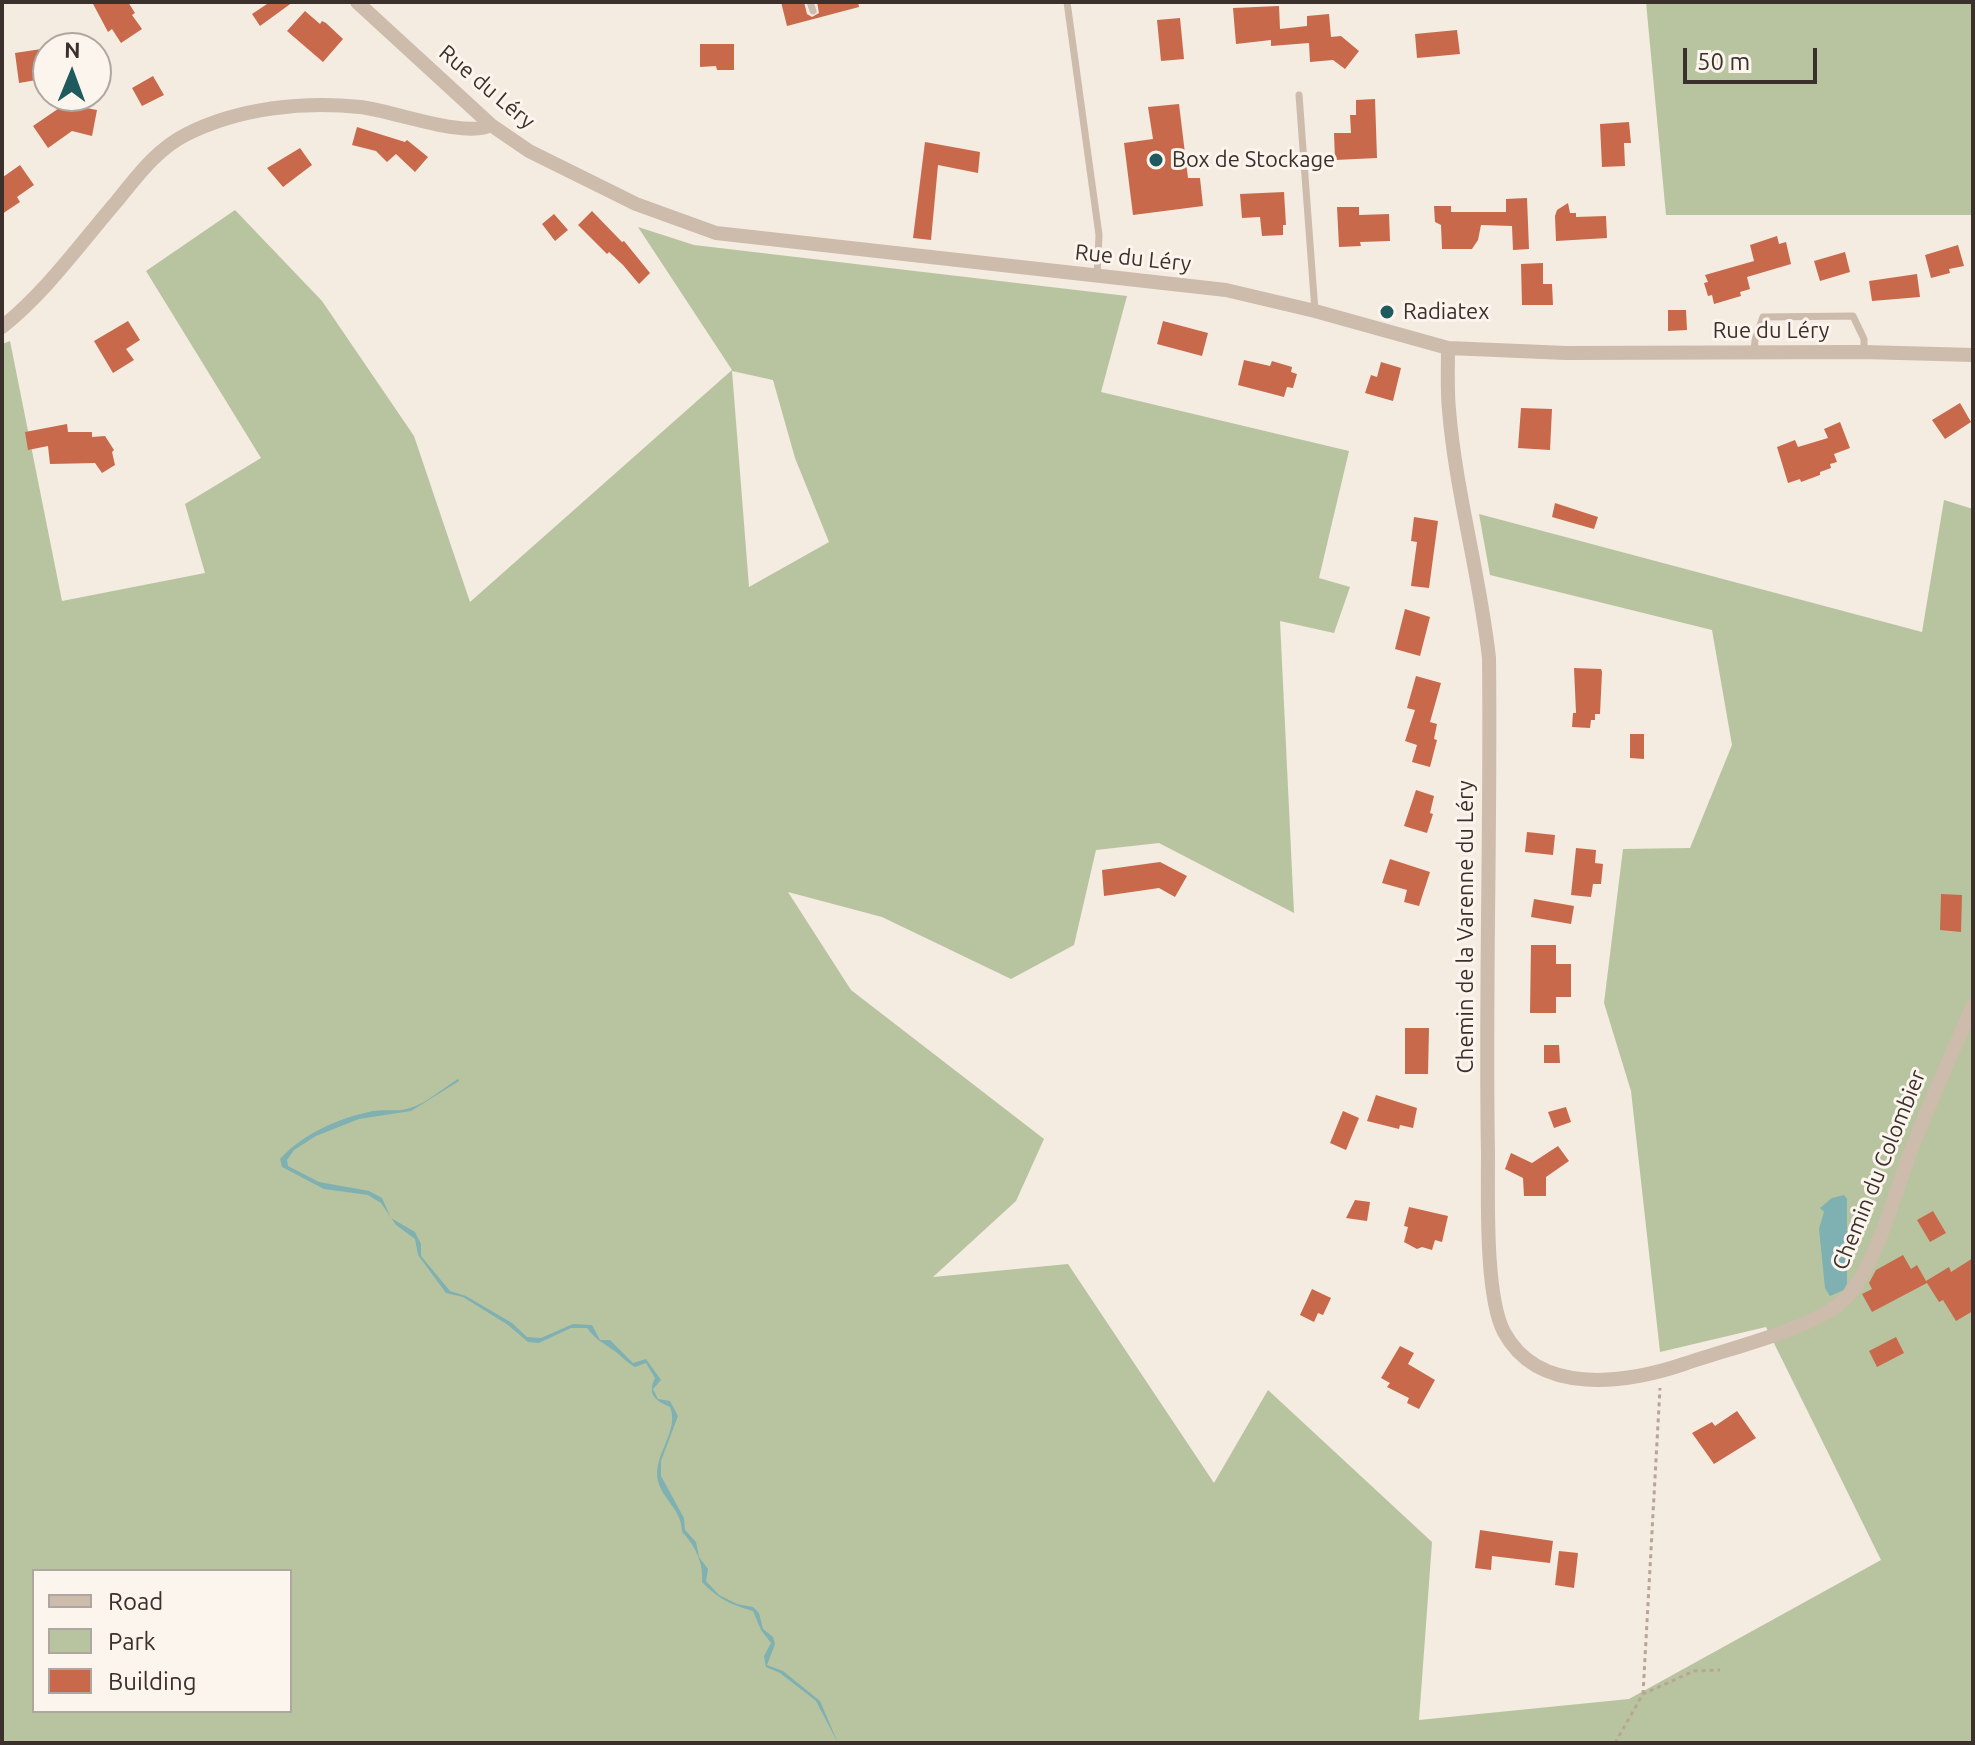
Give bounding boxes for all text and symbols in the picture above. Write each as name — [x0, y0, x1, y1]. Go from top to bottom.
north arrow — [32, 32, 112, 112]
scale bar — [1687, 32, 1821, 82]
text: N — [64, 37, 81, 62]
street label: Rue du Léry — [434, 39, 540, 135]
text: 50 m — [1697, 48, 1750, 75]
place label: Box de Stockage — [1172, 147, 1335, 173]
marker: Box de Stockage — [1147, 151, 1165, 169]
street label: Rue du Léry — [1074, 239, 1192, 277]
place label: Radiatex — [1403, 299, 1489, 325]
marker: Radiatex — [1378, 303, 1396, 321]
street label: Rue du Léry — [1713, 318, 1829, 344]
street label: Chemin de la Varenne du Léry — [1453, 780, 1479, 1074]
street label: Chemin du Colombier — [1827, 1066, 1931, 1274]
legend — [32, 1569, 292, 1713]
text: Road — [108, 1588, 163, 1615]
text: Park — [108, 1628, 156, 1655]
text: Building — [108, 1668, 196, 1695]

